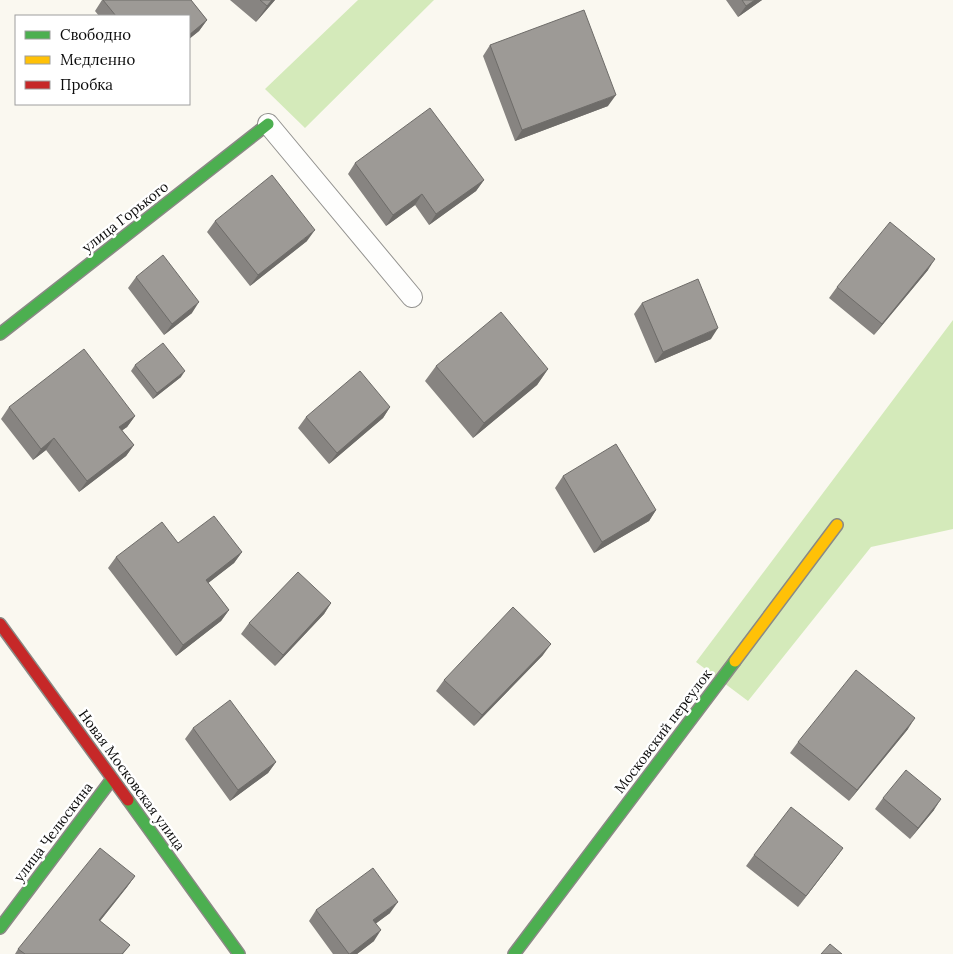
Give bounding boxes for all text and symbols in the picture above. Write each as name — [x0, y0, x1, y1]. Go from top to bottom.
legend — [15, 15, 190, 105]
text: Свободно — [60, 25, 131, 44]
text: Медленно — [60, 50, 135, 69]
text: Пробка — [60, 75, 113, 94]
street label: улица Горького — [78, 178, 172, 256]
street label: Московский переулок — [610, 665, 716, 797]
street label: Новая Московская улица — [75, 706, 189, 854]
street label: улица Челюскина — [10, 778, 96, 886]

